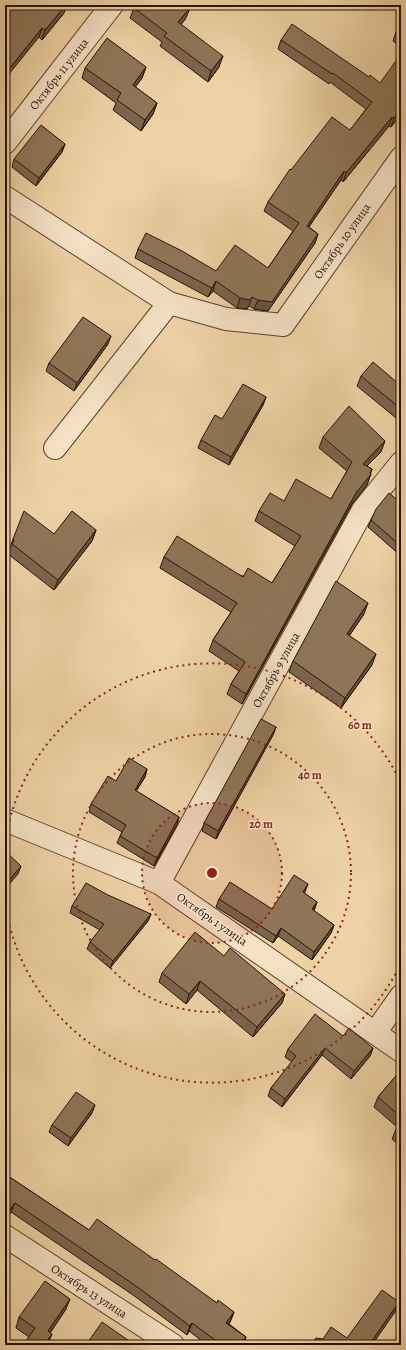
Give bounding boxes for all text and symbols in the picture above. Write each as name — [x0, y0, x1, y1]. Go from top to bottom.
street label: Октябрь 11 улица — [26, 34, 92, 113]
street label: Октябрь 10 улица — [310, 199, 374, 282]
street label: Октябрь 9 улица — [249, 629, 304, 711]
text: 60 m — [348, 717, 372, 733]
text: 40 m — [298, 767, 322, 783]
text: 20 m — [249, 816, 273, 832]
centre of rings — [205, 866, 219, 880]
street label: Октябрь 1 улица — [173, 889, 251, 950]
street label: Октябрь 13 улица — [48, 1260, 131, 1322]

